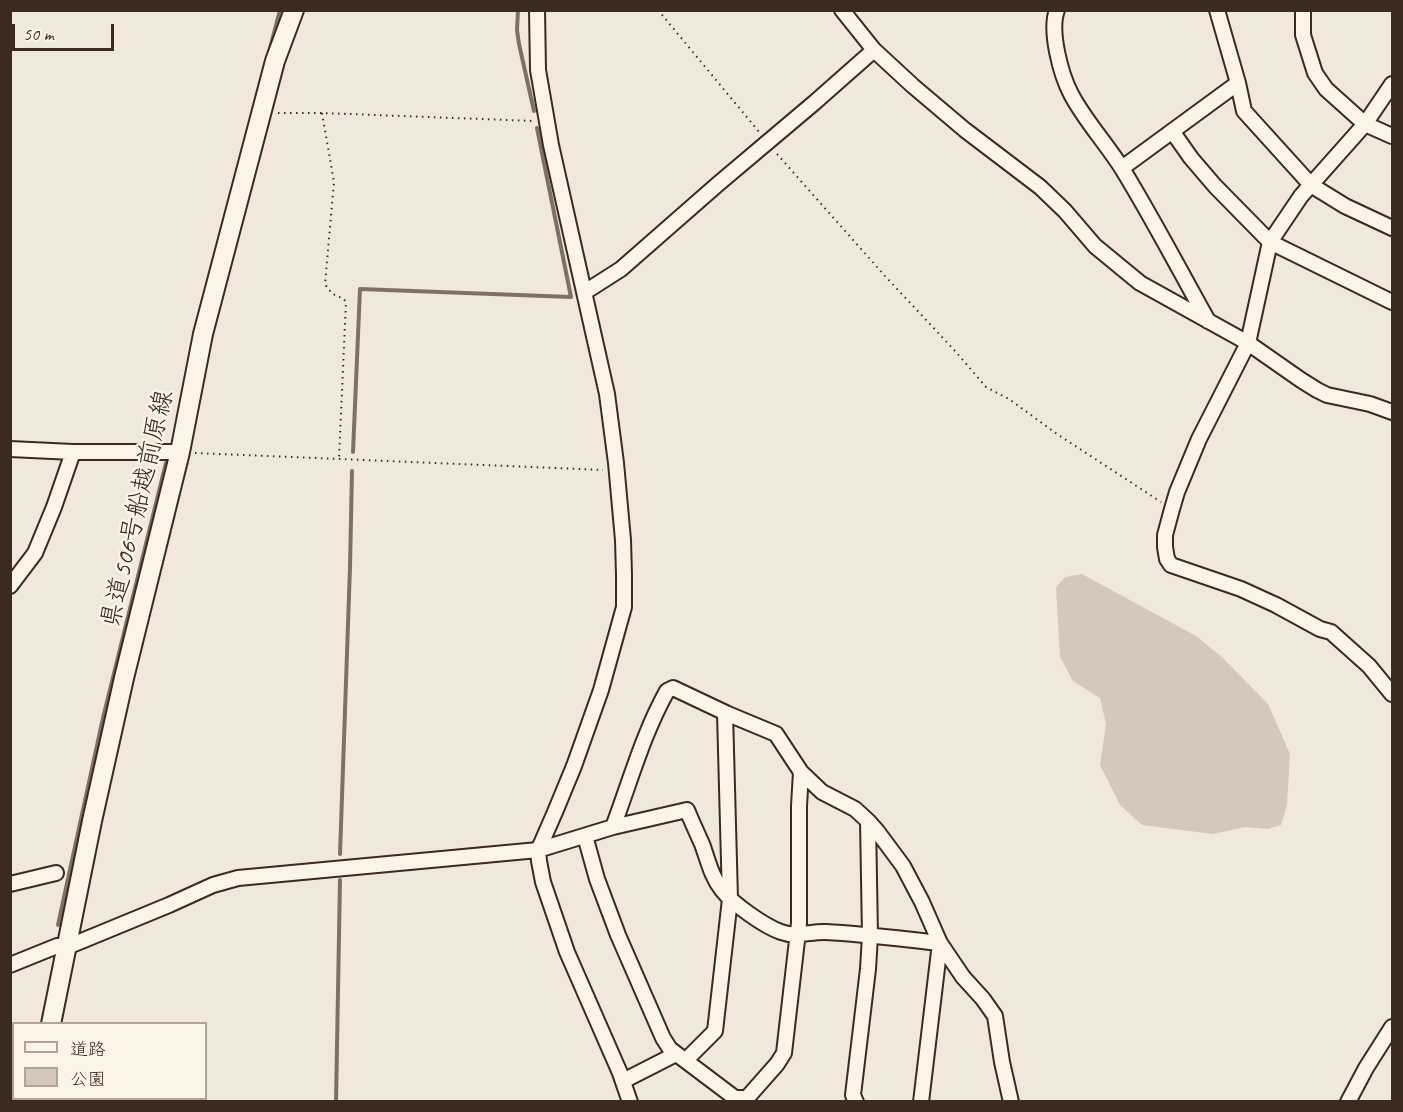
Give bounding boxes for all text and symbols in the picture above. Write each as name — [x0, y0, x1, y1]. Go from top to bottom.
scale bar — [15, 12, 117, 50]
text: 50 m — [23, 23, 54, 45]
street label: 県道506号船越前原線 — [95, 387, 181, 631]
legend — [12, 1022, 207, 1100]
text: 道路 — [70, 1038, 106, 1060]
text: 公園 — [70, 1068, 106, 1090]

